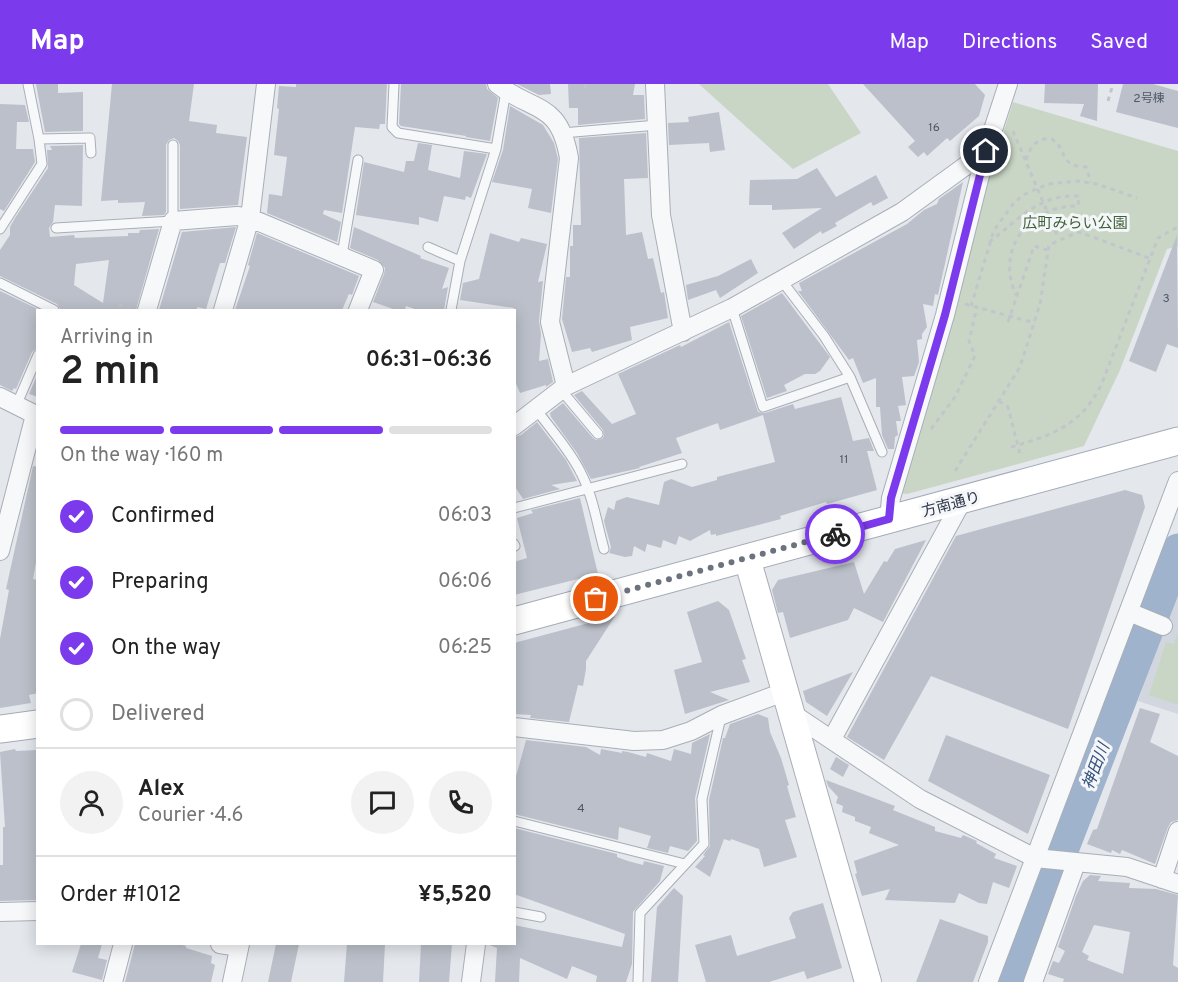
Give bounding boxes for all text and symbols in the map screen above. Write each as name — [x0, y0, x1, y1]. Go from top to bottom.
text: Map — [30, 24, 85, 60]
text: Map — [889, 29, 929, 56]
text: Directions — [962, 29, 1057, 56]
text: Saved — [1090, 29, 1148, 56]
house number: 2号棟 — [1133, 91, 1165, 107]
house number: 16 — [928, 120, 940, 136]
pin — [960, 125, 1011, 176]
icon: home — [969, 134, 1002, 167]
park label: 広町みらい公園 — [1022, 215, 1128, 234]
house number: 3 — [1162, 291, 1170, 307]
text: Arriving in — [60, 325, 153, 351]
text: 06:31–06:36 — [366, 347, 492, 374]
text: 2 min — [60, 349, 161, 398]
text: On the way · 160 m — [60, 443, 223, 469]
house number: 11 — [840, 452, 848, 468]
street label: 方南通り — [920, 489, 983, 522]
icon: check — [60, 500, 93, 533]
text: Confirmed — [111, 503, 215, 530]
text: 06:03 — [438, 503, 492, 529]
courier — [805, 504, 865, 564]
icon: bike — [819, 518, 852, 551]
icon: check — [60, 566, 93, 599]
text: Preparing — [111, 569, 209, 596]
text: 06:06 — [438, 569, 492, 595]
pin — [570, 573, 621, 624]
icon: bag — [579, 582, 612, 615]
icon: check — [60, 632, 93, 665]
text: On the way — [111, 635, 221, 662]
text: 06:25 — [438, 635, 492, 661]
text: Delivered — [111, 701, 205, 728]
water label: 神田川 — [1079, 739, 1116, 793]
button: person — [60, 771, 123, 834]
button: chat — [351, 771, 414, 834]
button: phone — [429, 771, 492, 834]
text: Alex — [138, 776, 185, 803]
house number: 4 — [577, 801, 585, 817]
text: Courier · 4.6 — [138, 803, 243, 829]
text: Order #1012 — [60, 882, 181, 909]
text: ¥5,520 — [418, 882, 492, 909]

